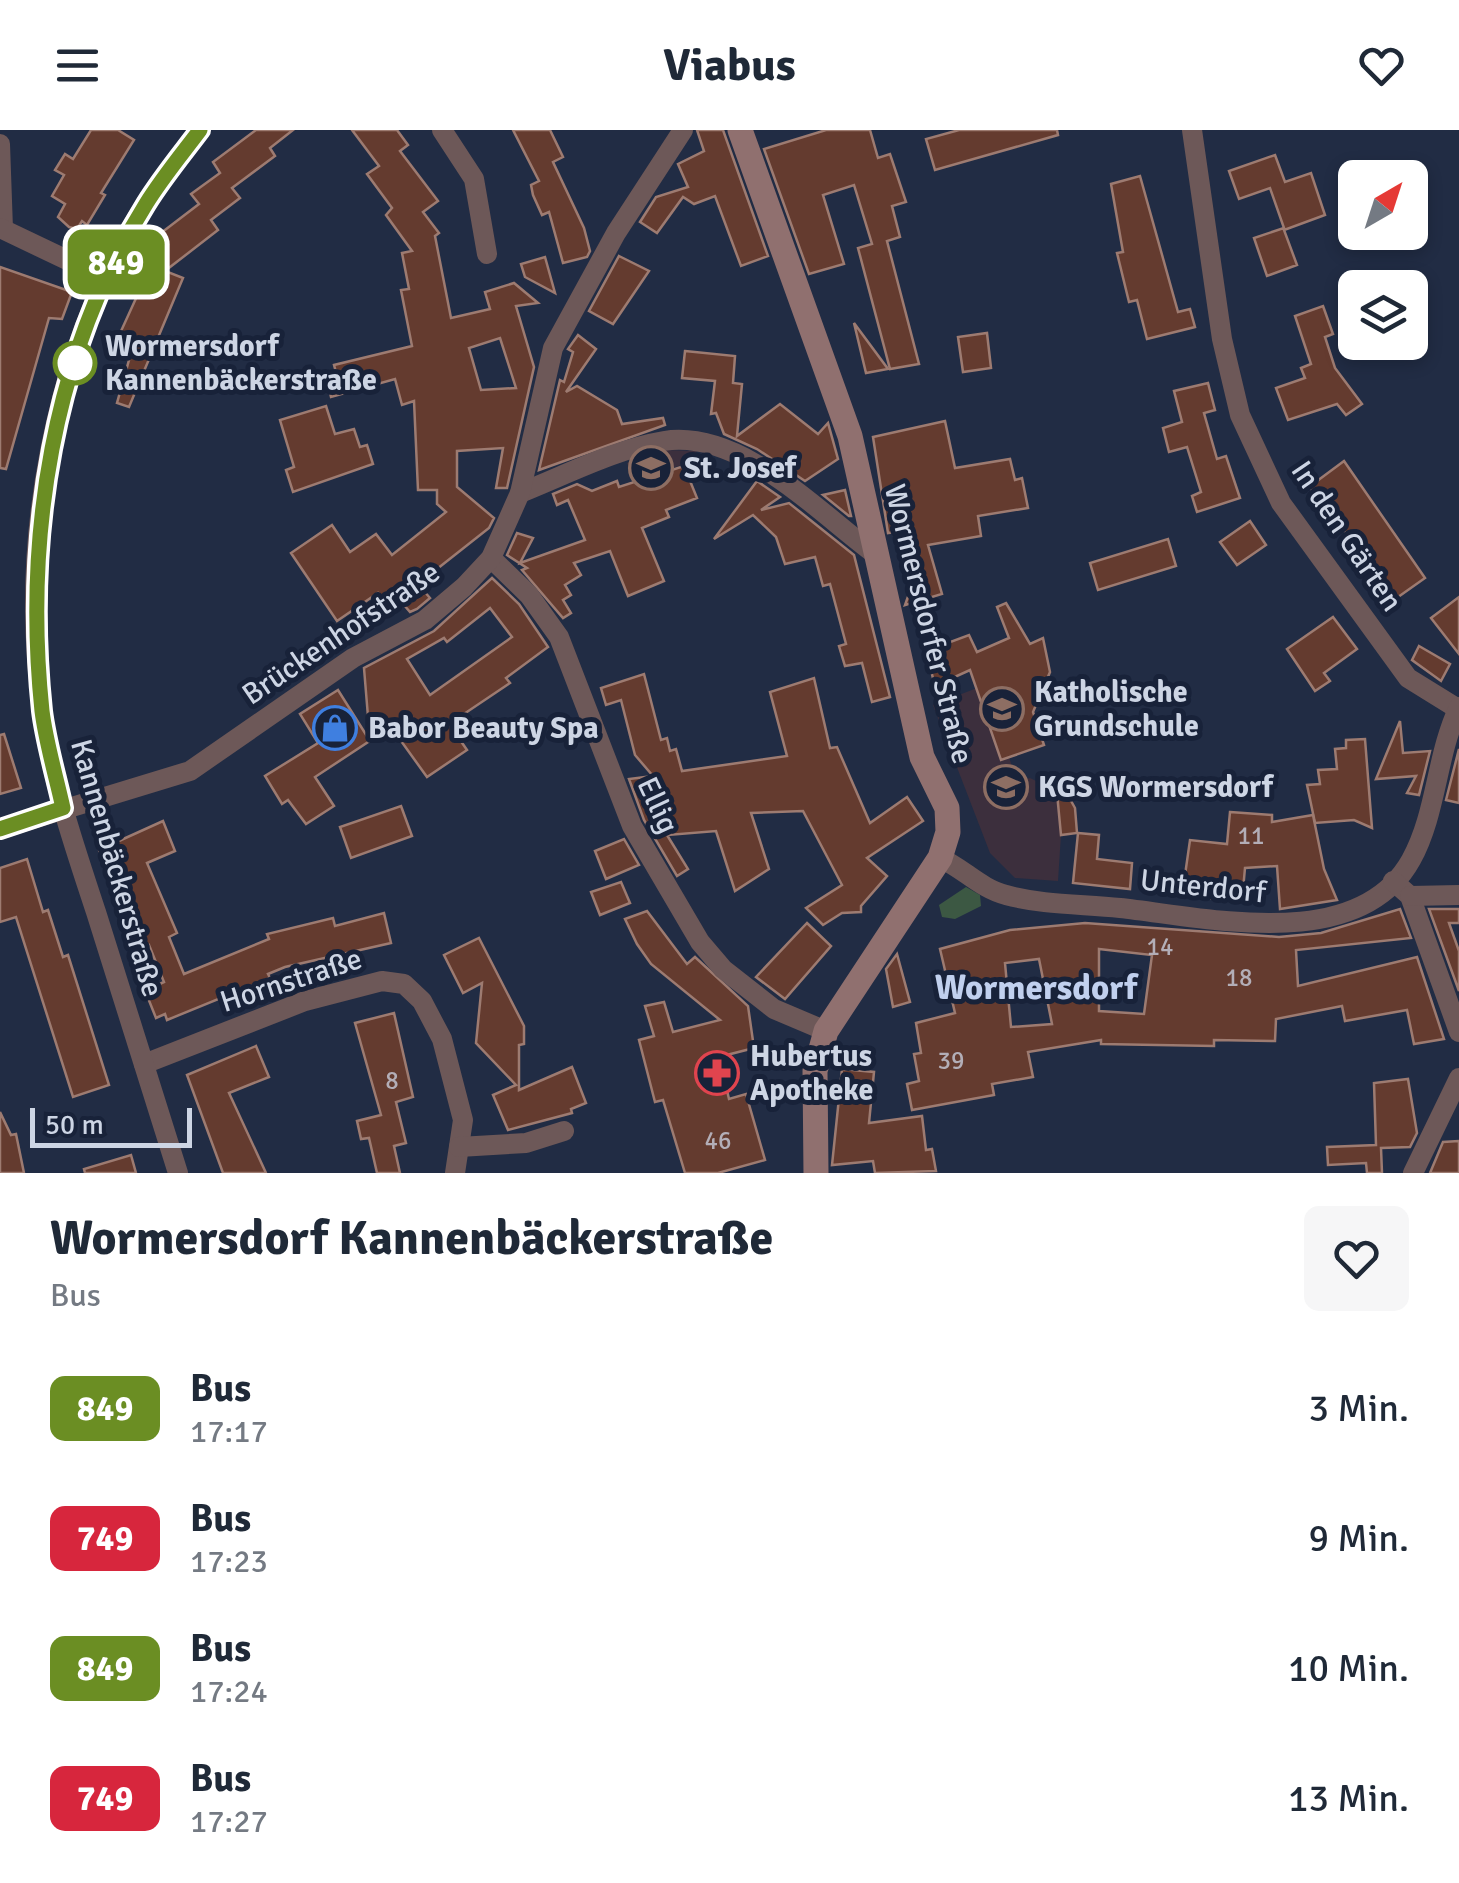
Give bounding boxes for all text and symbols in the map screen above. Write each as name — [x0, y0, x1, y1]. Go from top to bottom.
icon: menu — [50, 38, 105, 93]
text: Viabus — [663, 38, 796, 93]
icon: heart — [1354, 38, 1409, 93]
north arrow — [1338, 160, 1428, 250]
map controls — [1338, 160, 1428, 360]
line badge: 849 — [58, 230, 174, 294]
text: 849 — [88, 241, 144, 284]
button: layers — [1338, 270, 1428, 360]
place label: Wormersdorf Kannenbäckerstraße — [105, 328, 377, 399]
marker: Wormersdorf Kannenbäckerstraße — [54, 342, 96, 384]
school or university icon: St. Josef — [628, 445, 674, 491]
place label: St. Josef — [684, 450, 798, 487]
street label: In den Gärten — [1283, 454, 1410, 619]
street label: Wormersdorfer Straße — [876, 480, 981, 768]
street label: Brückenhofstraße — [235, 554, 447, 713]
place label: Katholische Grundschule — [1034, 674, 1199, 745]
school or university icon: Katholische Grundschule — [979, 686, 1025, 732]
shop icon: Babor Beauty Spa — [312, 705, 358, 751]
place label: Babor Beauty Spa — [368, 710, 599, 747]
street label: Kannenbäckerstraße — [62, 735, 171, 1001]
school or university icon: KGS Wormersdorf — [983, 764, 1029, 810]
place label: KGS Wormersdorf — [1038, 769, 1275, 806]
street label: Ellig — [629, 771, 687, 839]
house number: 11 — [1237, 820, 1265, 851]
street label: Unterdorf — [1138, 862, 1269, 912]
house number: 14 — [1146, 931, 1174, 962]
street label: Hornstraße — [216, 940, 367, 1021]
house number: 18 — [1225, 962, 1253, 993]
district label: Wormersdorf — [935, 966, 1140, 1009]
place label: Hubertus Apotheke — [750, 1038, 873, 1109]
house number: 39 — [937, 1045, 965, 1076]
pharmacy icon: Hubertus Apotheke — [694, 1050, 740, 1096]
house number: 8 — [385, 1065, 399, 1096]
scale bar — [30, 1103, 192, 1148]
text: 50 m — [45, 1108, 104, 1142]
house number: 46 — [704, 1125, 732, 1156]
button: heart — [1304, 1206, 1409, 1311]
text: Wormersdorf Kannenbäckerstraße — [50, 1209, 773, 1268]
text: Bus — [50, 1276, 101, 1315]
text: Bus — [190, 1365, 251, 1412]
text: 3 Min. — [1308, 1385, 1409, 1432]
text: 849 — [77, 1387, 133, 1430]
text: 17:17 — [190, 1412, 268, 1451]
text: Bus — [190, 1495, 251, 1542]
text: 9 Min. — [1308, 1515, 1409, 1562]
text: 749 — [77, 1517, 133, 1560]
text: 17:23 — [190, 1542, 268, 1581]
text: Bus — [190, 1625, 251, 1672]
text: 10 Min. — [1288, 1645, 1409, 1692]
text: 849 — [77, 1647, 133, 1690]
text: 17:24 — [190, 1672, 268, 1711]
text: Bus — [190, 1755, 251, 1802]
text: 13 Min. — [1288, 1775, 1409, 1822]
text: 749 — [77, 1777, 133, 1820]
text: 17:27 — [190, 1802, 268, 1841]

